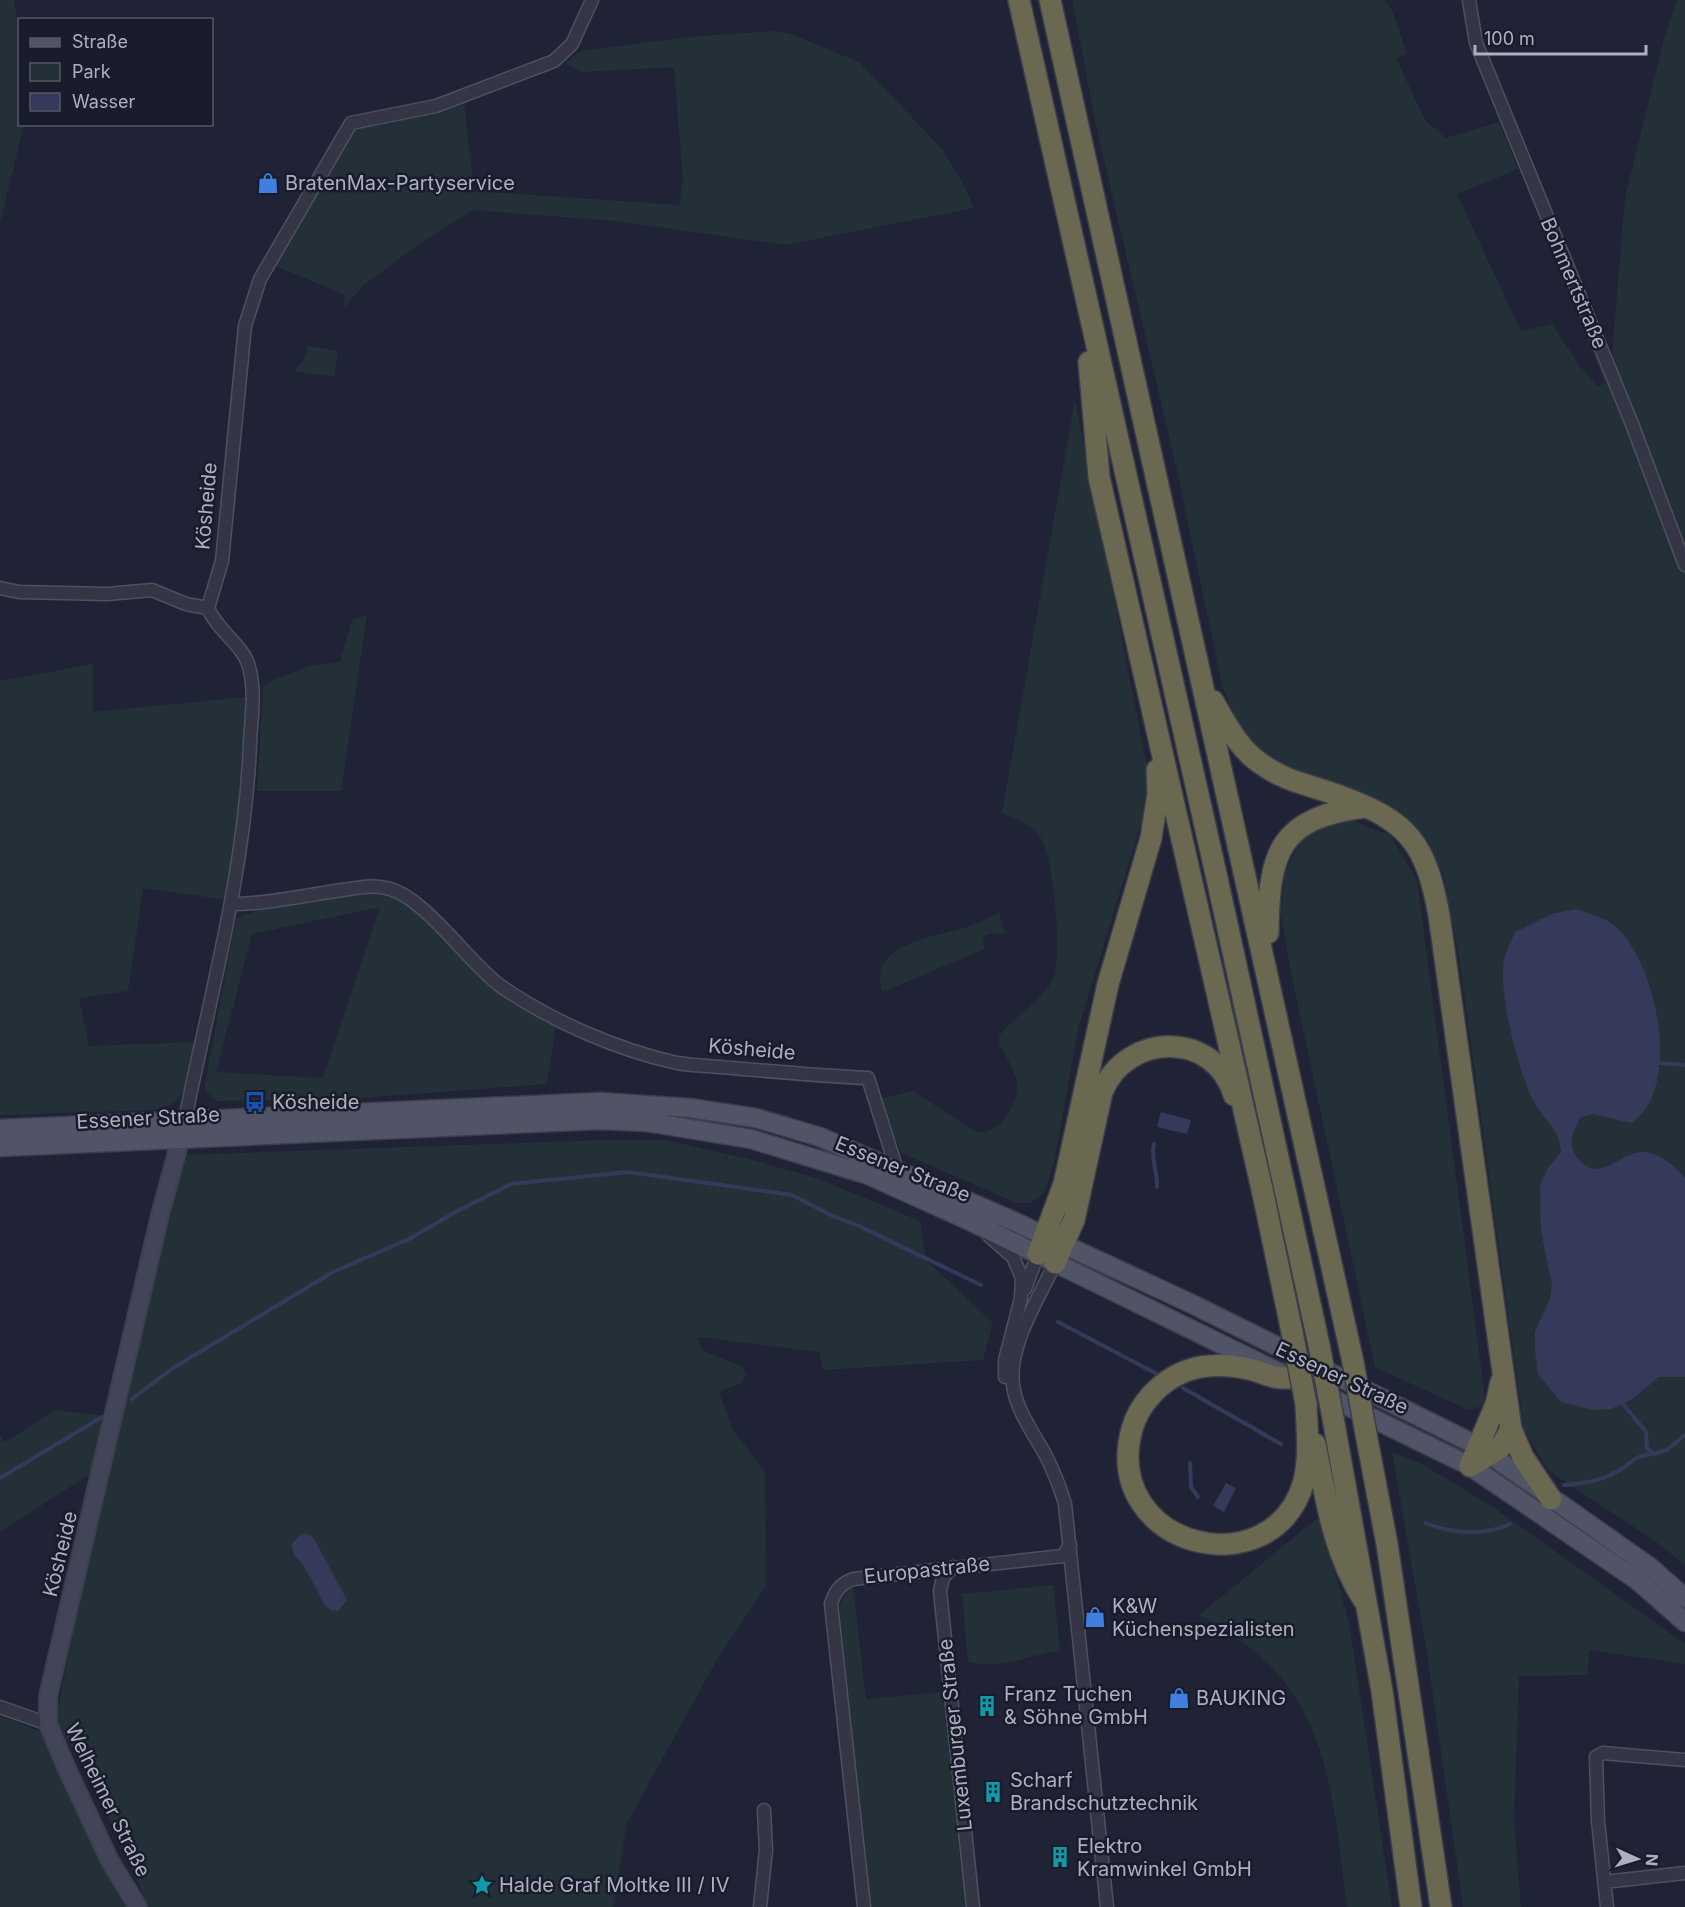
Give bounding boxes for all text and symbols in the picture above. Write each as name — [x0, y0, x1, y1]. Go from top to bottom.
legend — [18, 18, 213, 126]
scale bar — [1475, 18, 1646, 56]
text: 100 m — [1484, 28, 1535, 49]
text: Straße — [72, 31, 128, 52]
text: Park — [72, 61, 111, 82]
text: Wasser — [72, 91, 135, 112]
shop icon: BratenMax-Partyservice — [256, 171, 280, 195]
place label: BratenMax-Partyservice — [285, 171, 515, 195]
street label: Bohmertstraße — [1536, 214, 1612, 352]
street label: Kösheide — [190, 461, 222, 551]
street label: Kösheide — [707, 1033, 797, 1065]
bus stop icon: Kösheide — [243, 1090, 267, 1114]
place label: Kösheide — [272, 1090, 359, 1114]
street label: Essener Straße — [76, 1102, 220, 1134]
street label: Essener Straße — [832, 1131, 974, 1207]
street label: Essener Straße — [1272, 1337, 1412, 1419]
street label: Kösheide — [38, 1509, 82, 1599]
street label: Europastraße — [863, 1551, 991, 1589]
place label: K&W Küchenspezialisten — [1112, 1594, 1295, 1641]
shop icon: K&W Küchenspezialisten — [1083, 1605, 1107, 1629]
street label: Luxemburger Straße — [933, 1638, 977, 1832]
place label: Franz Tuchen & Söhne GmbH — [1004, 1682, 1148, 1729]
shop icon: BAUKING — [1167, 1686, 1191, 1710]
place label: BAUKING — [1196, 1686, 1286, 1710]
building icon: Franz Tuchen & Söhne GmbH — [975, 1694, 999, 1718]
street label: Welheimer Straße — [60, 1719, 156, 1881]
place label: Scharf Brandschutztechnik — [1010, 1768, 1198, 1815]
building icon: Scharf Brandschutztechnik — [981, 1780, 1005, 1804]
north arrow — [1607, 1829, 1667, 1889]
place label: Elektro Kramwinkel GmbH — [1077, 1834, 1252, 1881]
building icon: Elektro Kramwinkel GmbH — [1048, 1845, 1072, 1869]
text: N — [1642, 1853, 1662, 1867]
place icon: Halde Graf Moltke III / IV — [470, 1873, 494, 1897]
place label: Halde Graf Moltke III / IV — [499, 1873, 730, 1897]

